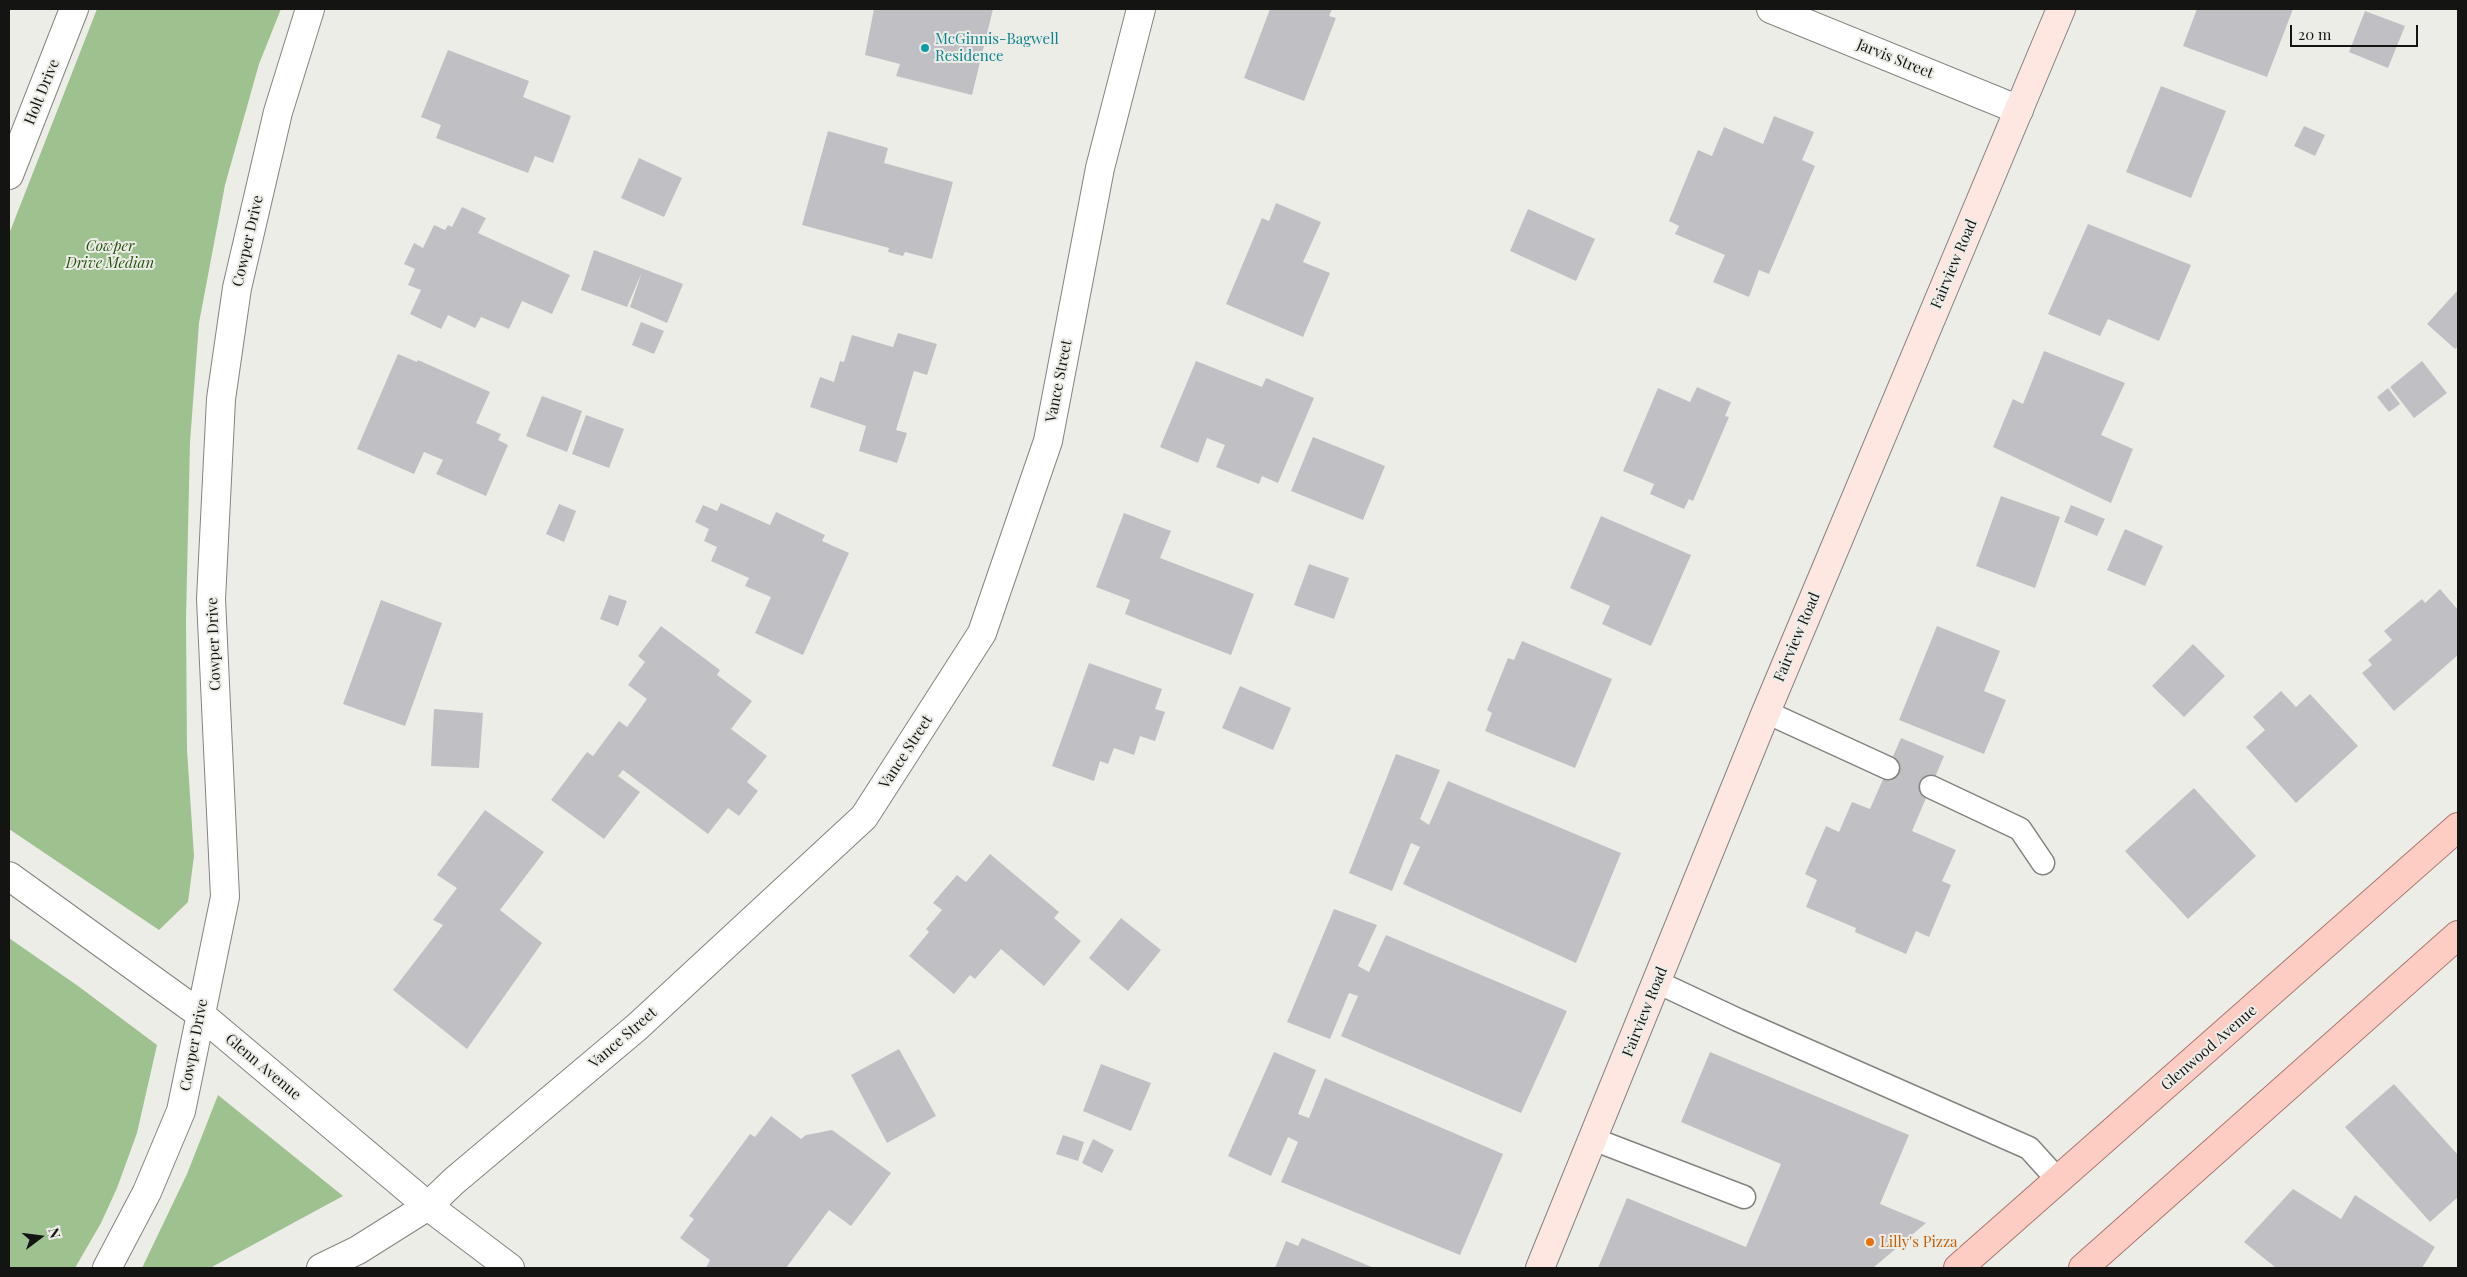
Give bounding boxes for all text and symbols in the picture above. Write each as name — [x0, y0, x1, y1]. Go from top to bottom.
scale bar — [2292, 15, 2420, 47]
text: 20 m — [2298, 24, 2331, 44]
place label: McGinnis-Bagwell Residence — [935, 30, 1059, 65]
street label: Jarvis Street — [1854, 35, 1936, 83]
marker: McGinnis-Bagwell Residence — [919, 42, 931, 54]
street label: Holt Drive — [21, 57, 63, 127]
street label: Cowper Drive — [229, 193, 267, 289]
street label: Fairview Road — [1927, 217, 1981, 311]
park label: Cowper Drive Median — [66, 237, 154, 272]
street label: Vance Street — [1042, 338, 1076, 424]
street label: Fairview Road — [1770, 590, 1824, 684]
street label: Cowper Drive — [203, 597, 225, 691]
street label: Vance Street — [876, 712, 936, 792]
street label: Fairview Road — [1619, 964, 1671, 1060]
street label: Cowper Drive — [176, 997, 212, 1093]
street label: Glenwood Avenue — [2158, 1002, 2260, 1094]
street label: Vance Street — [585, 1004, 661, 1072]
street label: Glenn Avenue — [221, 1030, 305, 1104]
north arrow — [15, 1212, 65, 1262]
text: N — [44, 1226, 65, 1240]
place label: Lilly's Pizza — [1880, 1233, 1958, 1251]
marker: Lilly's Pizza — [1864, 1236, 1876, 1248]

